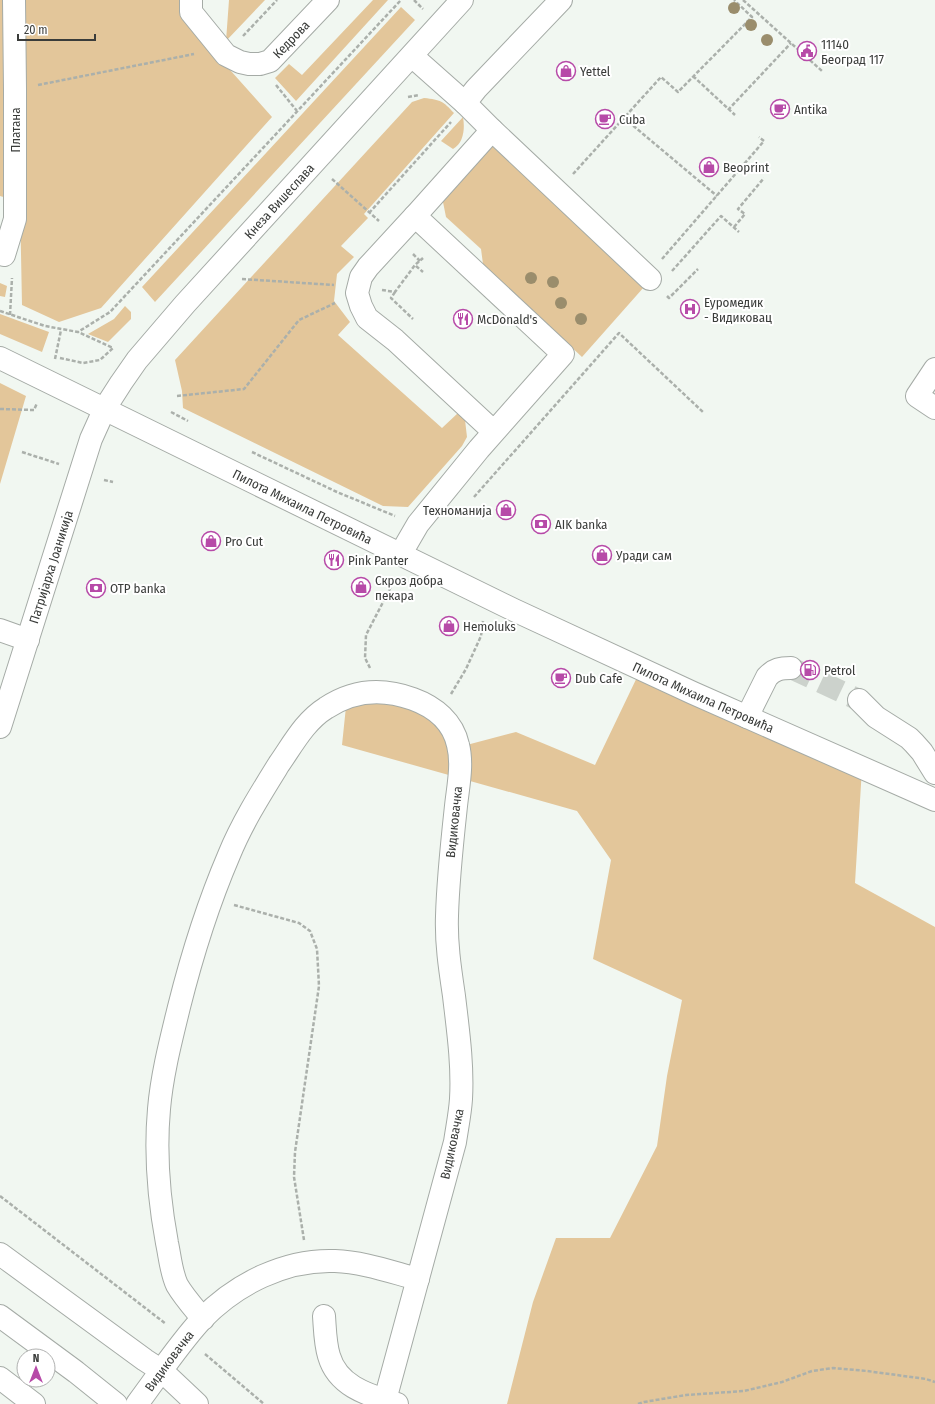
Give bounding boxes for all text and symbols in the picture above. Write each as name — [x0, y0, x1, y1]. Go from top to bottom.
scale bar — [18, 16, 95, 42]
street label: Кедрова — [269, 17, 312, 61]
text: 20 m — [24, 23, 48, 37]
place label: 11140 Београд 117 — [821, 37, 884, 67]
public building icon: 11140 Београд 117 — [796, 40, 818, 62]
shop icon: Yettel — [555, 60, 577, 82]
place label: Yettel — [580, 64, 611, 79]
cafe icon: Antika — [769, 98, 791, 120]
place label: Antika — [794, 102, 827, 117]
street label: Платана — [8, 107, 23, 153]
cafe icon: Cuba — [594, 108, 616, 130]
place label: Cuba — [619, 112, 645, 127]
shop icon: Beoprint — [698, 156, 720, 178]
street label: Кнеза Вишеслава — [241, 160, 317, 242]
place label: Beoprint — [723, 160, 770, 175]
place label: Еуромедик - Видиковац — [704, 295, 772, 325]
hospital icon: Еуромедик - Видиковац — [679, 298, 701, 320]
restaurant icon: McDonald's — [452, 308, 474, 330]
place label: McDonald's — [477, 312, 538, 327]
street label: Пилота Михаила Петровића — [230, 466, 375, 547]
shop icon: Техноманија — [495, 499, 517, 521]
place label: Техноманија — [423, 503, 492, 518]
street label: Патријарха Јоаникија — [26, 508, 76, 625]
bank icon: AIK banka — [530, 513, 552, 535]
place label: AIK banka — [555, 517, 607, 532]
shop icon: Pro Cut — [200, 530, 222, 552]
place label: Pro Cut — [225, 534, 264, 549]
shop icon: Уради сам — [591, 544, 613, 566]
place label: Уради сам — [615, 548, 672, 563]
restaurant icon: Pink Panter — [323, 549, 345, 571]
place label: Pink Panter — [348, 553, 409, 568]
place label: Скроз добра пекара — [375, 573, 443, 603]
shop icon: Скроз добра пекара — [350, 576, 372, 598]
bank icon: OTP banka — [85, 577, 107, 599]
place label: OTP banka — [110, 581, 166, 596]
shop icon: Hemoluks — [438, 615, 460, 637]
place label: Hemoluks — [463, 619, 516, 634]
street label: Пилота Михаила Петровића — [630, 659, 776, 735]
fuel station icon: Petrol — [799, 659, 821, 681]
place label: Petrol — [824, 663, 856, 678]
cafe icon: Dub Cafe — [550, 667, 572, 689]
place label: Dub Cafe — [575, 671, 622, 686]
street label: Видиковачка — [443, 785, 465, 859]
street label: Видиковачка — [437, 1107, 467, 1181]
street label: Видиковачка — [141, 1327, 197, 1394]
north arrow — [16, 1348, 56, 1388]
text: N — [33, 1352, 39, 1365]

